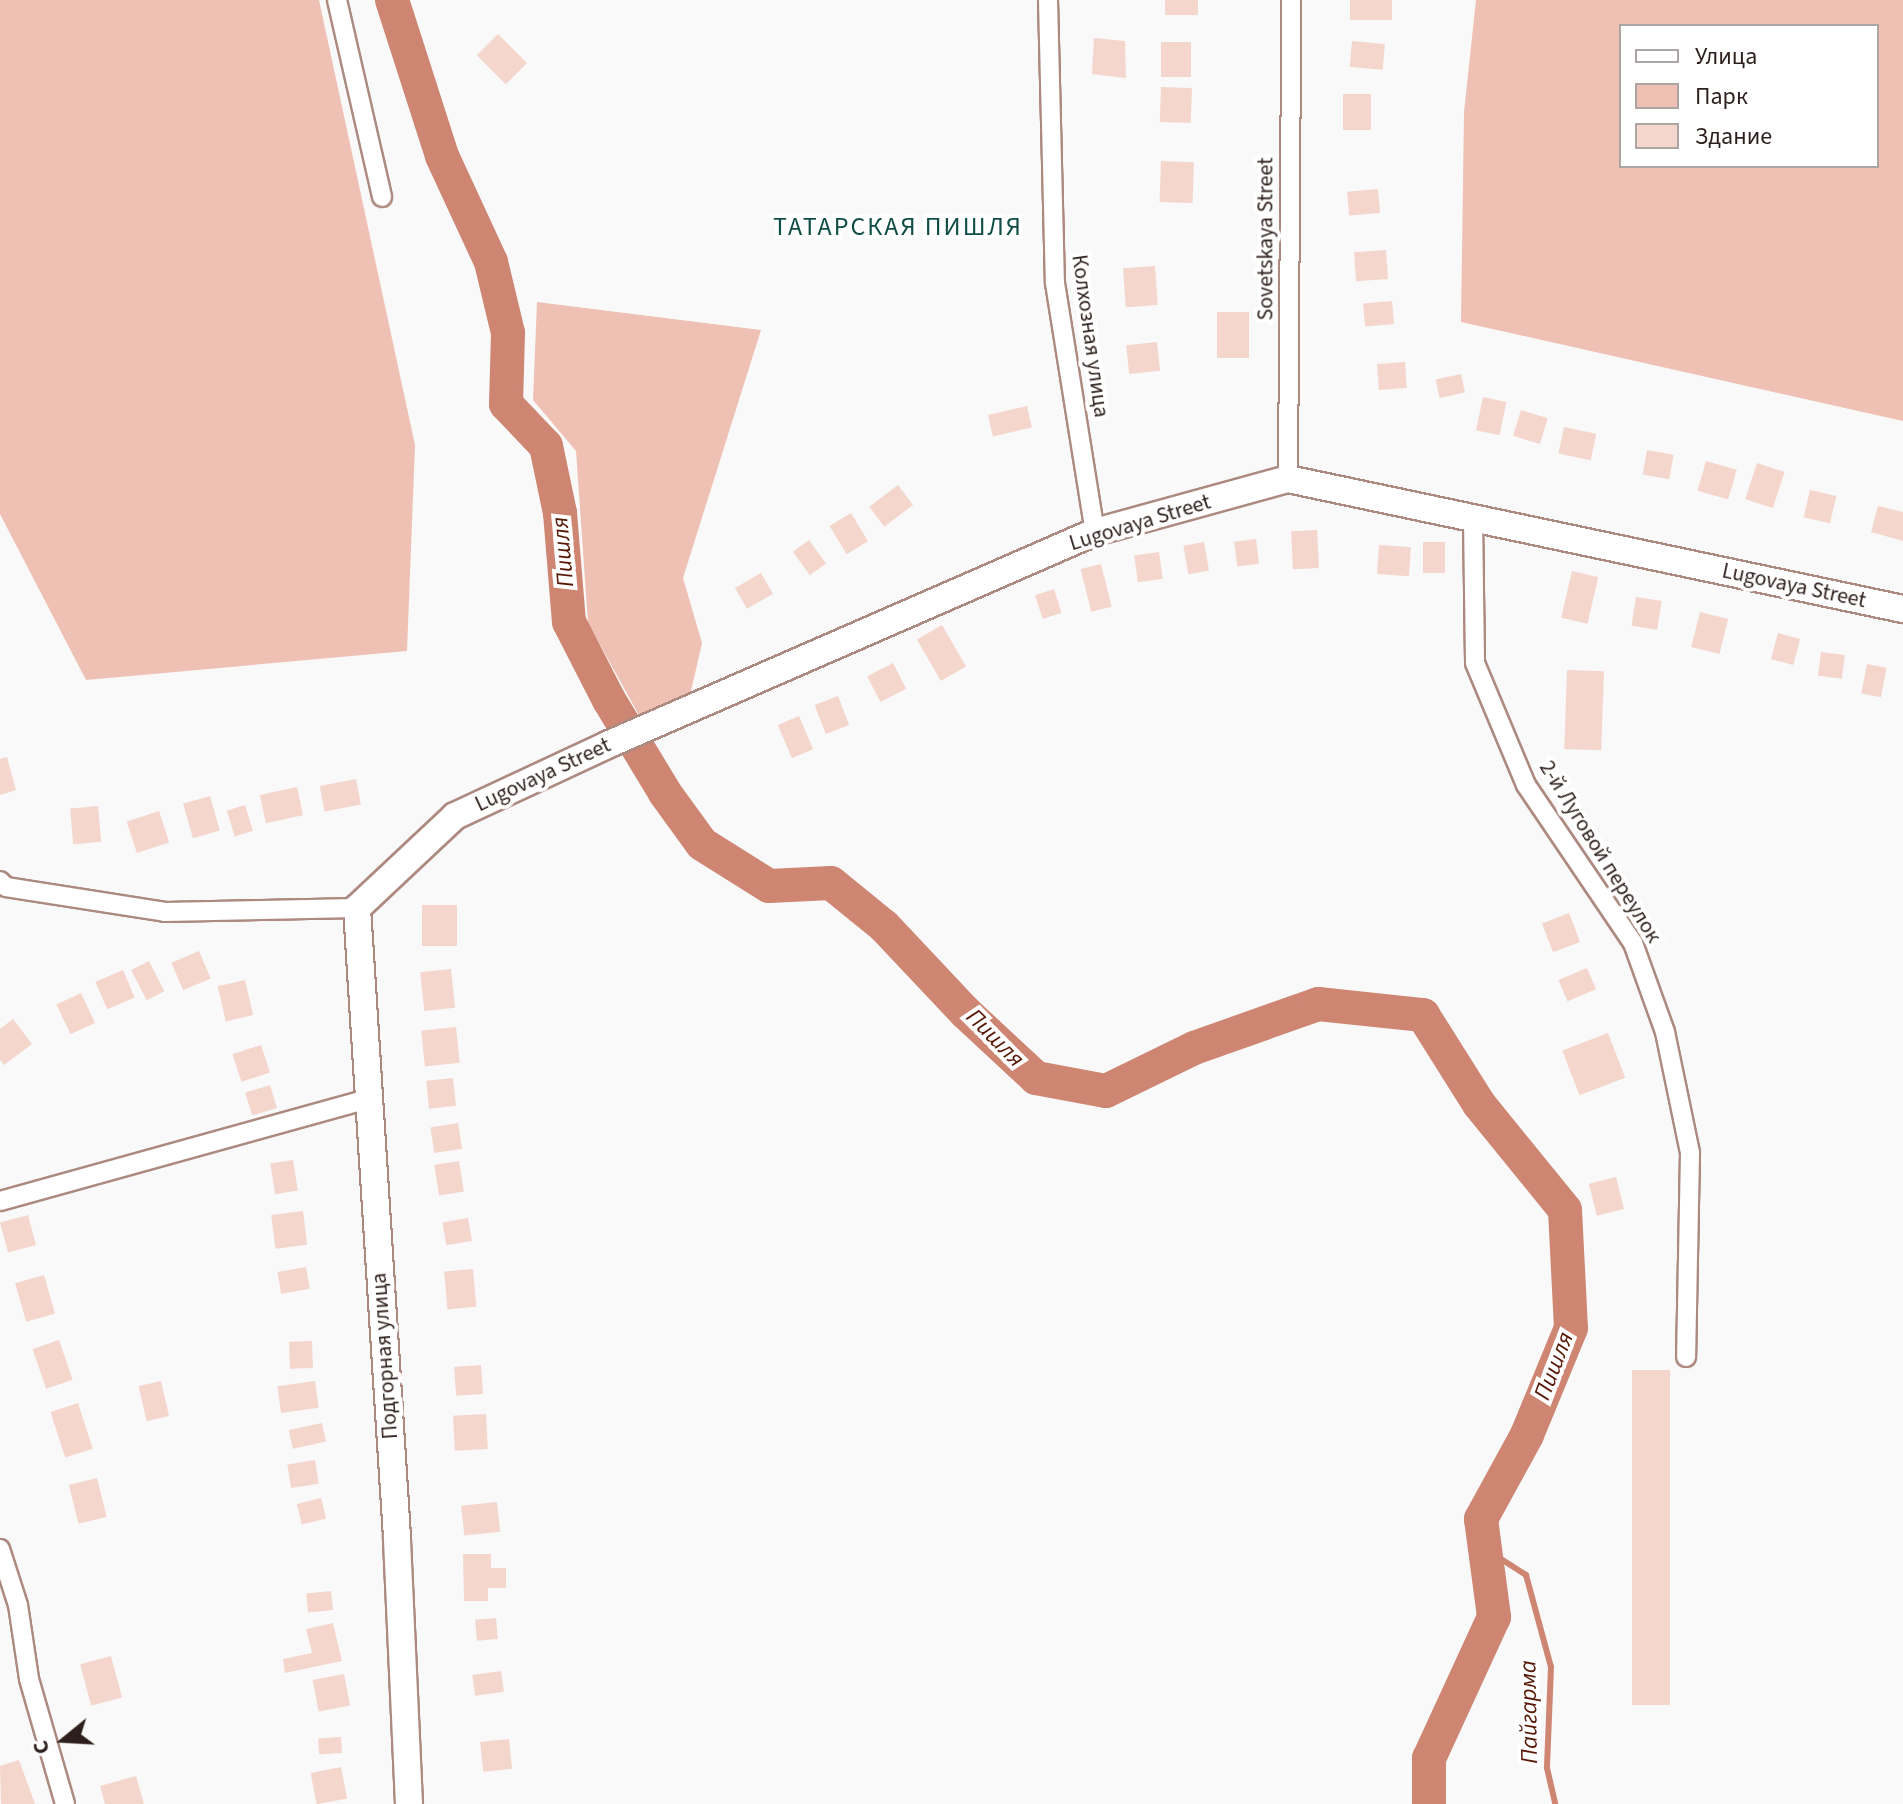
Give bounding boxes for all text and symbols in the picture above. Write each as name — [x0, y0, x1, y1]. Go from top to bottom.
legend — [1619, 24, 1879, 168]
text: Улица — [1695, 39, 1757, 74]
text: Парк — [1695, 79, 1748, 114]
text: Здание — [1695, 119, 1772, 154]
street label: Sovetskaya Street — [1253, 157, 1279, 321]
district label: ТАТАРСКАЯ ПИШЛЯ — [773, 211, 1023, 243]
street label: Колхозная улица — [1066, 253, 1114, 419]
street label: Lugovaya Street — [1066, 489, 1214, 557]
water label: Пишля — [546, 516, 580, 588]
street label: Lugovaya Street — [1720, 558, 1868, 614]
street label: Lugovaya Street — [471, 732, 615, 818]
street label: 2-й Луговой переулок — [1533, 756, 1667, 948]
water label: Пишля — [960, 1003, 1030, 1073]
street label: Подгорная улица — [366, 1272, 404, 1440]
water label: Пишля — [1528, 1328, 1580, 1404]
water label: Пайгарма — [1514, 1660, 1544, 1764]
north arrow — [24, 1700, 104, 1780]
text: С — [24, 1736, 58, 1758]

